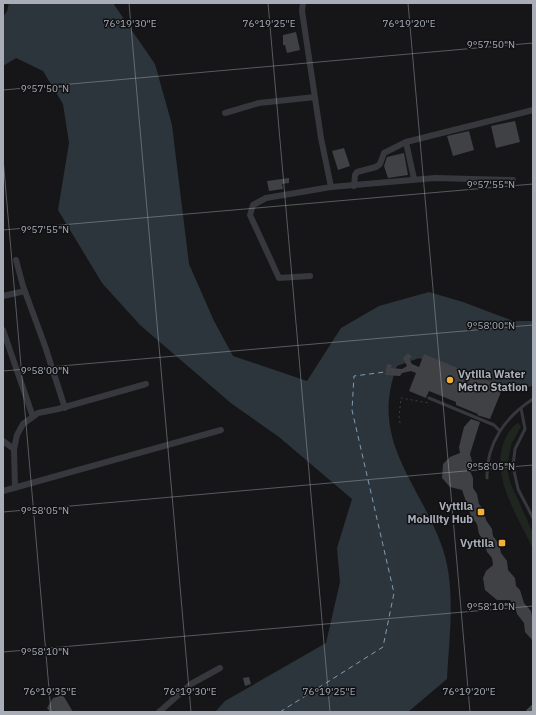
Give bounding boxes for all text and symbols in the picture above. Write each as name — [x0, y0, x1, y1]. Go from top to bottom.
text: 76°19'30"E — [103, 17, 157, 30]
text: 76°19'25"E — [242, 17, 296, 30]
text: 76°19'20"E — [382, 17, 436, 30]
text: 9°57'50"N — [467, 38, 515, 51]
text: 9°57'50"N — [21, 82, 69, 95]
text: 9°57'55"N — [467, 178, 515, 191]
text: 9°57'55"N — [21, 223, 69, 236]
text: 9°58'00"N — [467, 319, 515, 332]
text: 9°58'00"N — [21, 364, 69, 377]
place label: Vytilla Water Metro Station — [458, 367, 528, 394]
marker: Vytilla Water Metro Station — [445, 375, 455, 385]
text: 9°58'05"N — [467, 460, 515, 473]
place label: Vyttila Mobility Hub — [408, 499, 473, 526]
text: 9°58'05"N — [21, 504, 69, 517]
marker: Vyttila Mobility Hub — [476, 507, 486, 517]
place label: Vyttila — [460, 536, 494, 550]
marker: Vyttila — [497, 538, 507, 548]
text: 9°58'10"N — [467, 600, 515, 613]
text: 9°58'10"N — [21, 645, 69, 658]
text: 76°19'35"E — [23, 685, 77, 698]
text: 76°19'30"E — [163, 685, 217, 698]
text: 76°19'25"E — [302, 685, 356, 698]
text: 76°19'20"E — [442, 685, 496, 698]

